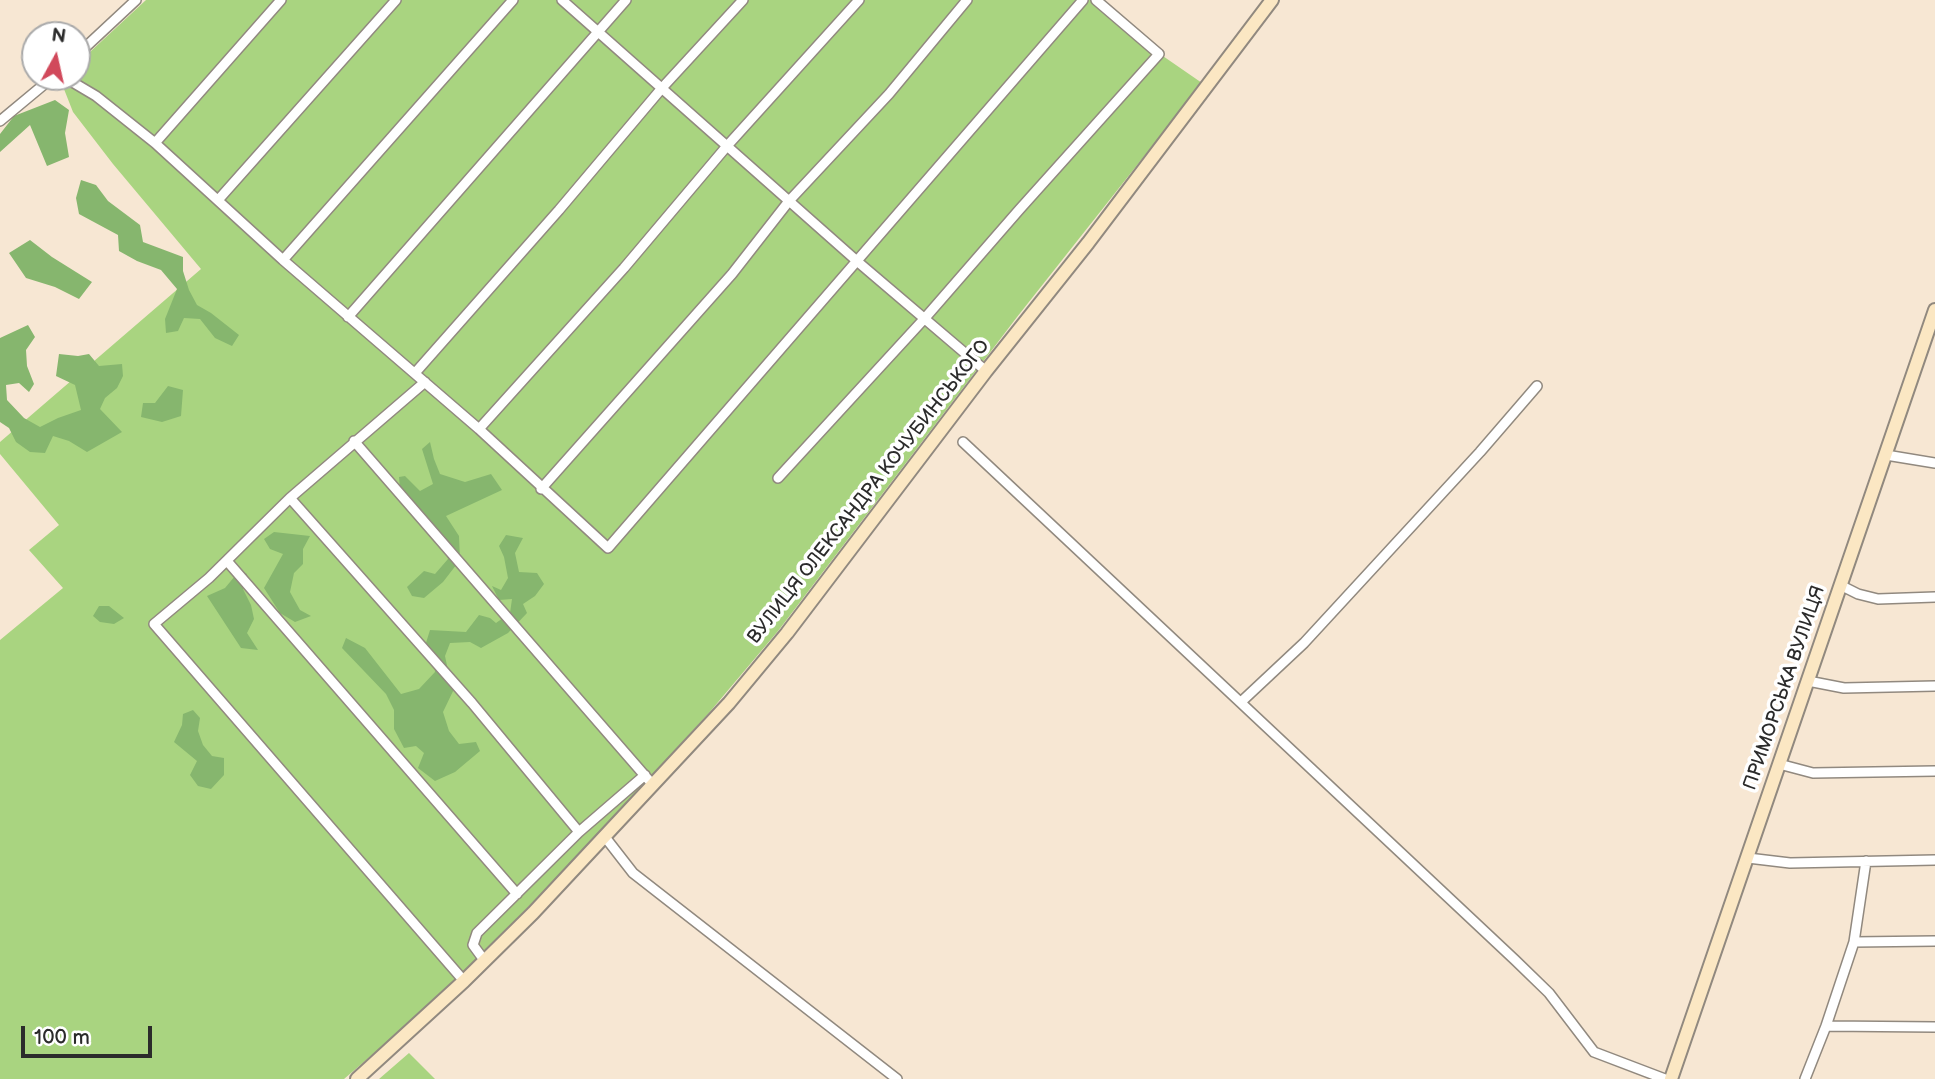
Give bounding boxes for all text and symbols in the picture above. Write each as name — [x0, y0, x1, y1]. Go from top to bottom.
north arrow — [21, 21, 91, 91]
text: N — [50, 24, 67, 49]
street label: ВУЛИЦЯ ОЛЕКСАНДРА КОЧУБИНСЬКОГО — [743, 335, 995, 649]
street label: ПРИМОРСЬКА ВУЛИЦЯ — [1739, 583, 1831, 793]
scale bar — [24, 1012, 156, 1056]
text: 100 m — [34, 1025, 90, 1050]

